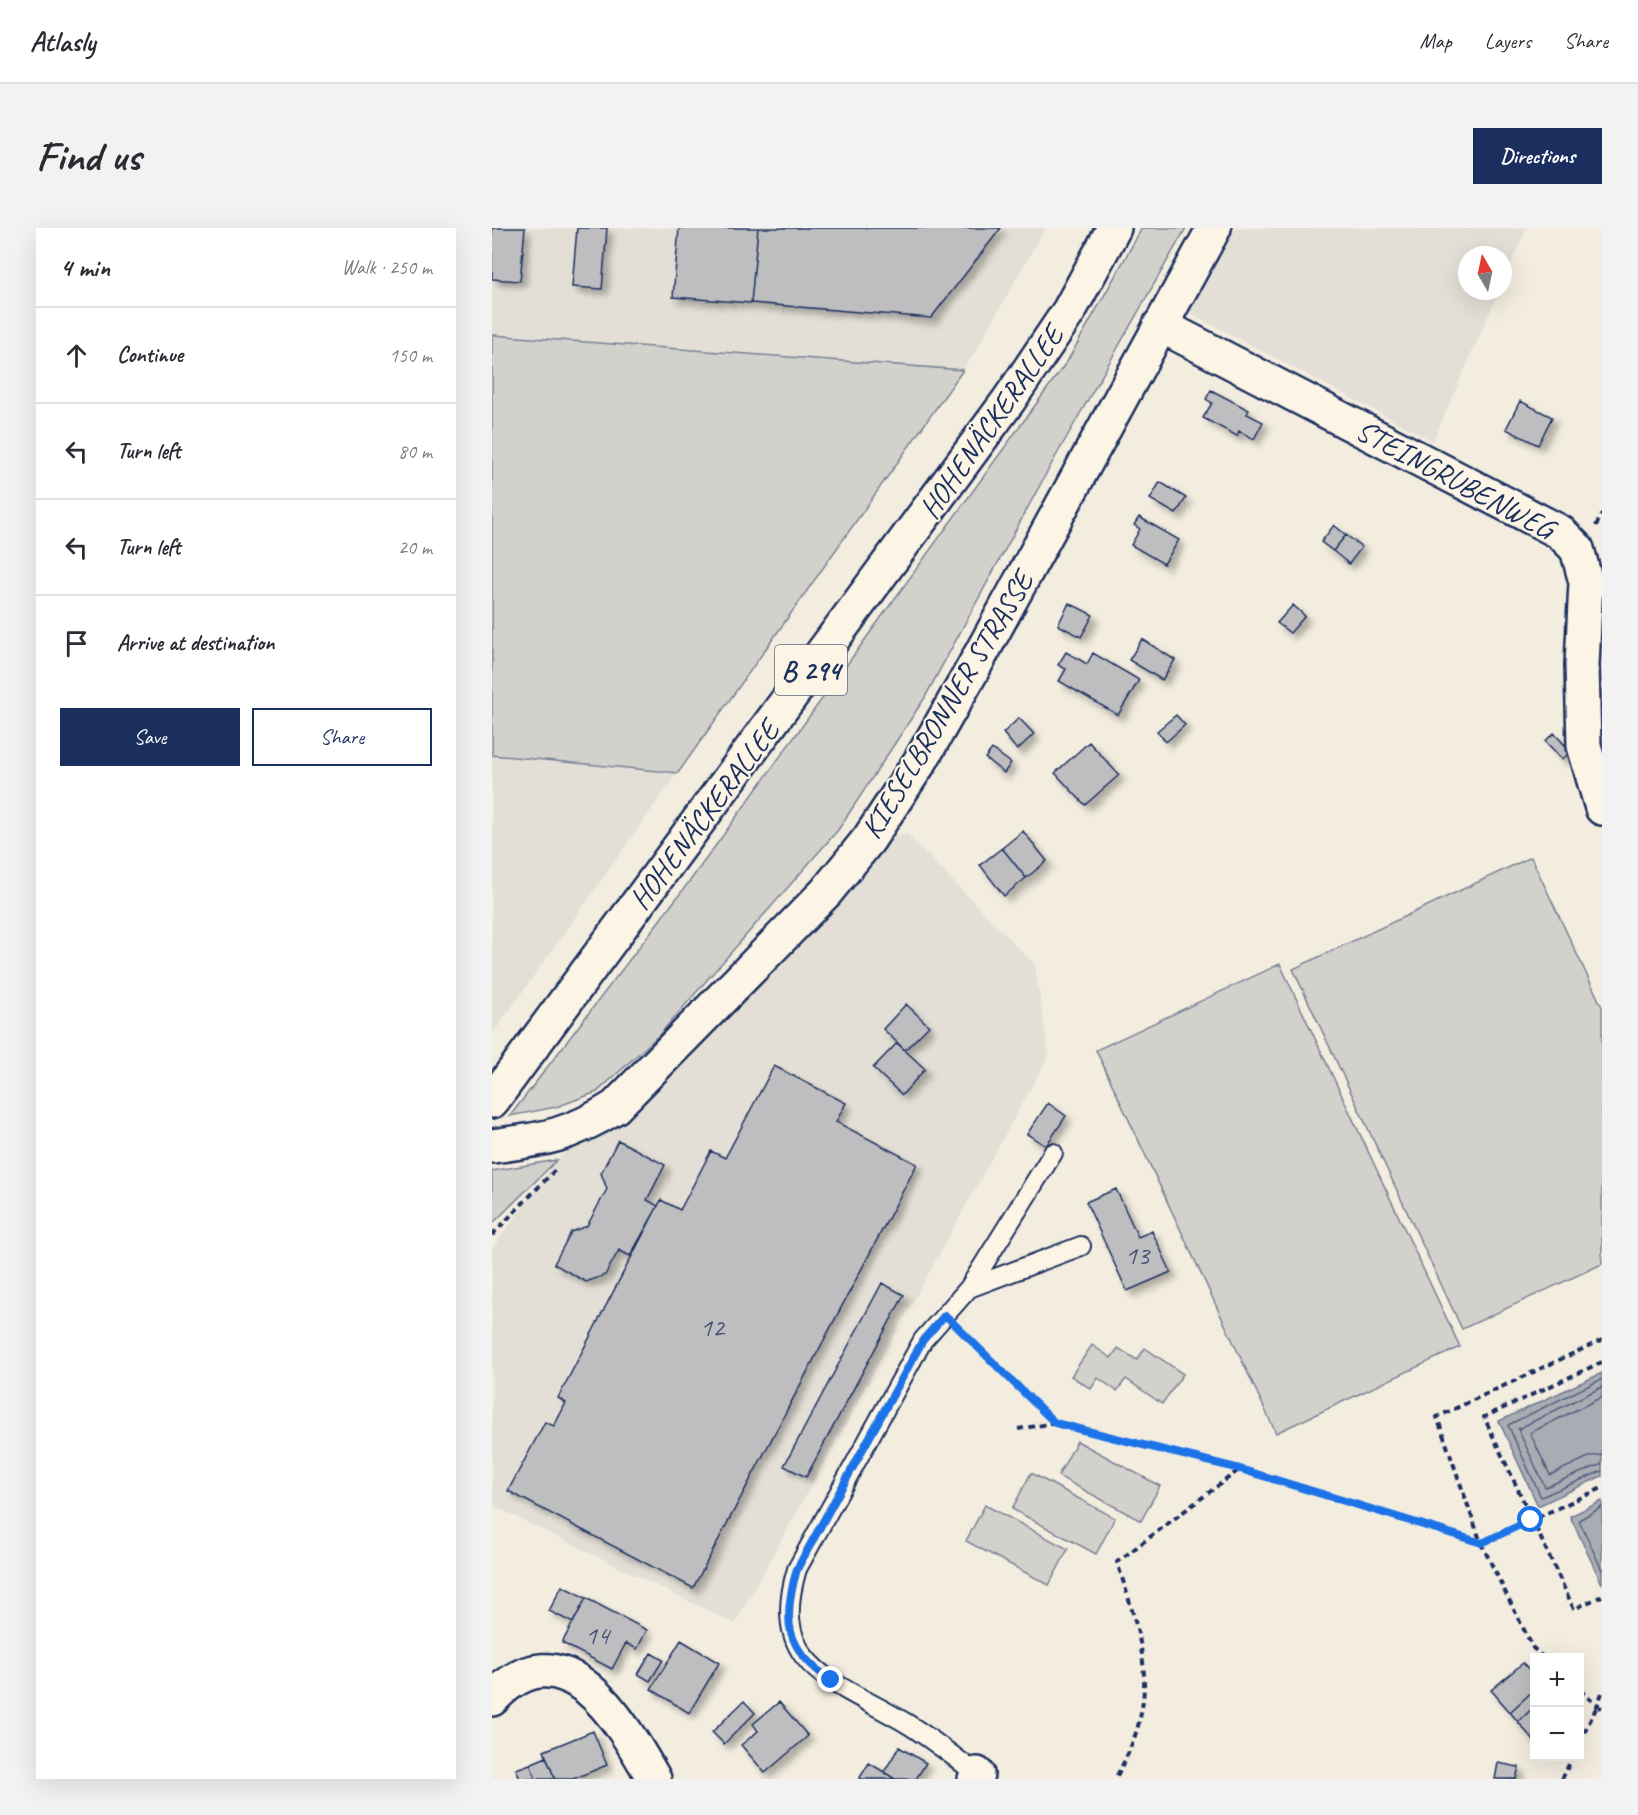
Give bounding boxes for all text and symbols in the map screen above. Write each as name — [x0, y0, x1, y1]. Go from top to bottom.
text: Atlasly — [30, 24, 95, 59]
text: Map — [1419, 28, 1452, 54]
text: Layers — [1485, 28, 1531, 54]
text: Share — [1564, 28, 1608, 54]
button: Directions — [1473, 128, 1602, 184]
text: Find us — [36, 130, 141, 183]
north arrow — [1458, 246, 1512, 300]
text: 4 min — [60, 251, 110, 284]
text: Walk · 250 m — [342, 255, 432, 280]
street label: HOHENÄCKERALLEE — [910, 315, 1074, 526]
icon: ahead — [60, 339, 93, 372]
text: Continue — [117, 341, 183, 369]
text: 150 m — [389, 343, 432, 368]
street label: STEINGRUBENWEG — [1350, 411, 1564, 549]
icon: left — [60, 435, 93, 468]
text: Turn left — [117, 437, 181, 465]
text: 80 m — [398, 439, 432, 464]
icon: left — [60, 531, 93, 564]
text: Turn left — [117, 533, 181, 561]
text: 20 m — [398, 535, 432, 560]
street label: KIESELBRONNER STRASSE — [852, 561, 1044, 845]
icon: arrive — [60, 627, 93, 660]
text: Arrive at destination — [117, 629, 274, 657]
road number: B 294 — [775, 645, 847, 695]
button: Save — [60, 708, 240, 766]
button: Share — [252, 708, 432, 766]
street label: HOHENÄCKERALLEE — [621, 710, 790, 917]
house number: 13 — [1125, 1238, 1151, 1272]
house number: 12 — [700, 1310, 726, 1344]
route start — [1517, 1506, 1543, 1532]
house number: 14 — [585, 1618, 612, 1652]
map controls — [1530, 1653, 1584, 1761]
button: + — [1530, 1653, 1584, 1707]
route end — [817, 1666, 843, 1692]
button: − — [1530, 1707, 1584, 1761]

